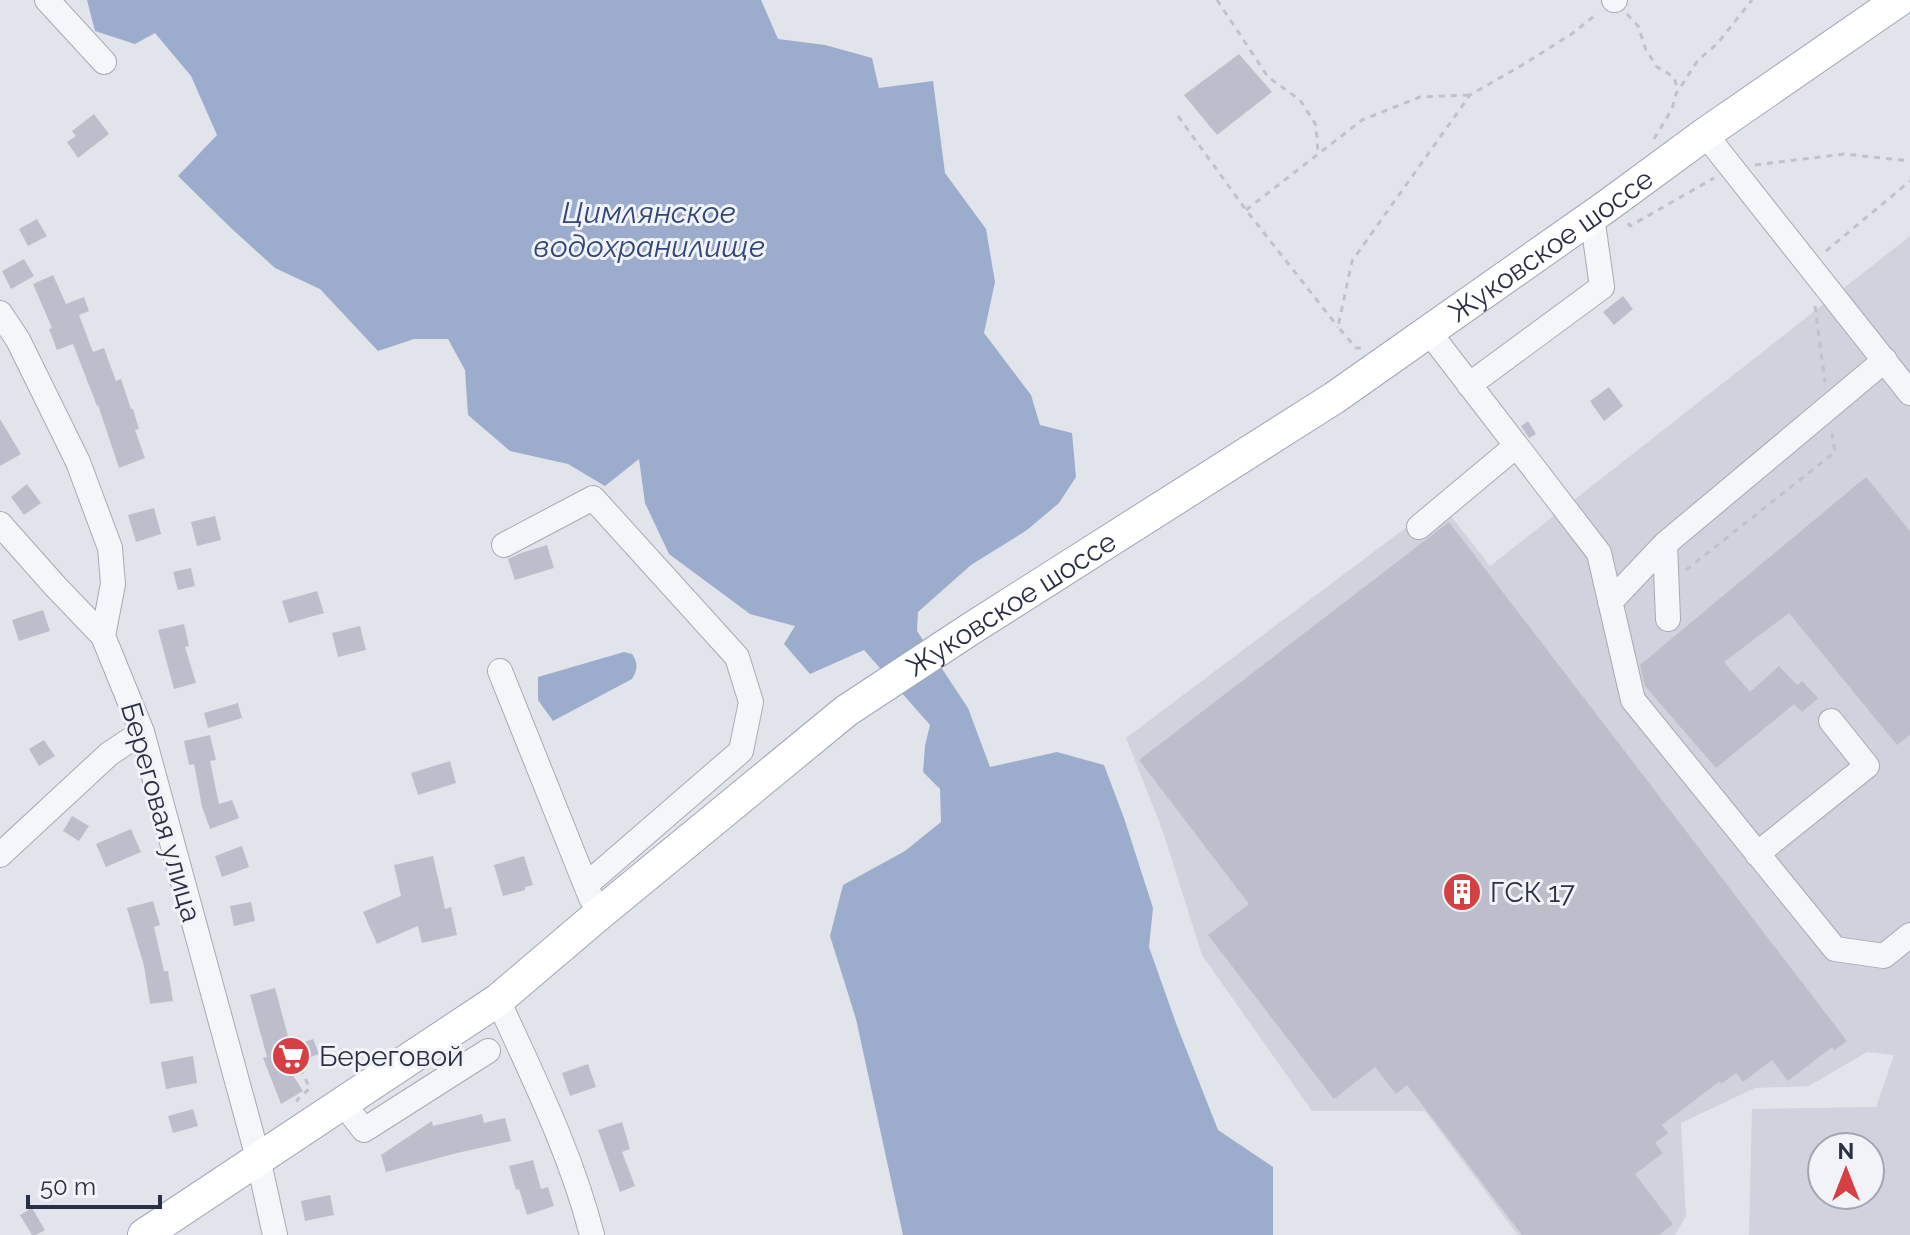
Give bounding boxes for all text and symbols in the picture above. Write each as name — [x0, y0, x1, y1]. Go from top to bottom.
street label: Жуковское шоссе — [1442, 162, 1659, 329]
water label: Цимлянское водохранилище — [533, 195, 765, 264]
street label: Жуковское шоссе — [900, 524, 1122, 683]
street label: Береговая улица — [114, 698, 208, 926]
building icon: ГСК 17 — [1441, 871, 1483, 913]
place label: ГСК 17 — [1490, 876, 1575, 909]
supermarket icon: Береговой — [270, 1035, 312, 1077]
place label: Береговой — [319, 1040, 464, 1073]
north arrow — [1806, 1131, 1886, 1211]
text: N — [1838, 1138, 1854, 1164]
scale bar — [28, 1159, 160, 1209]
text: 50 m — [40, 1172, 96, 1201]

